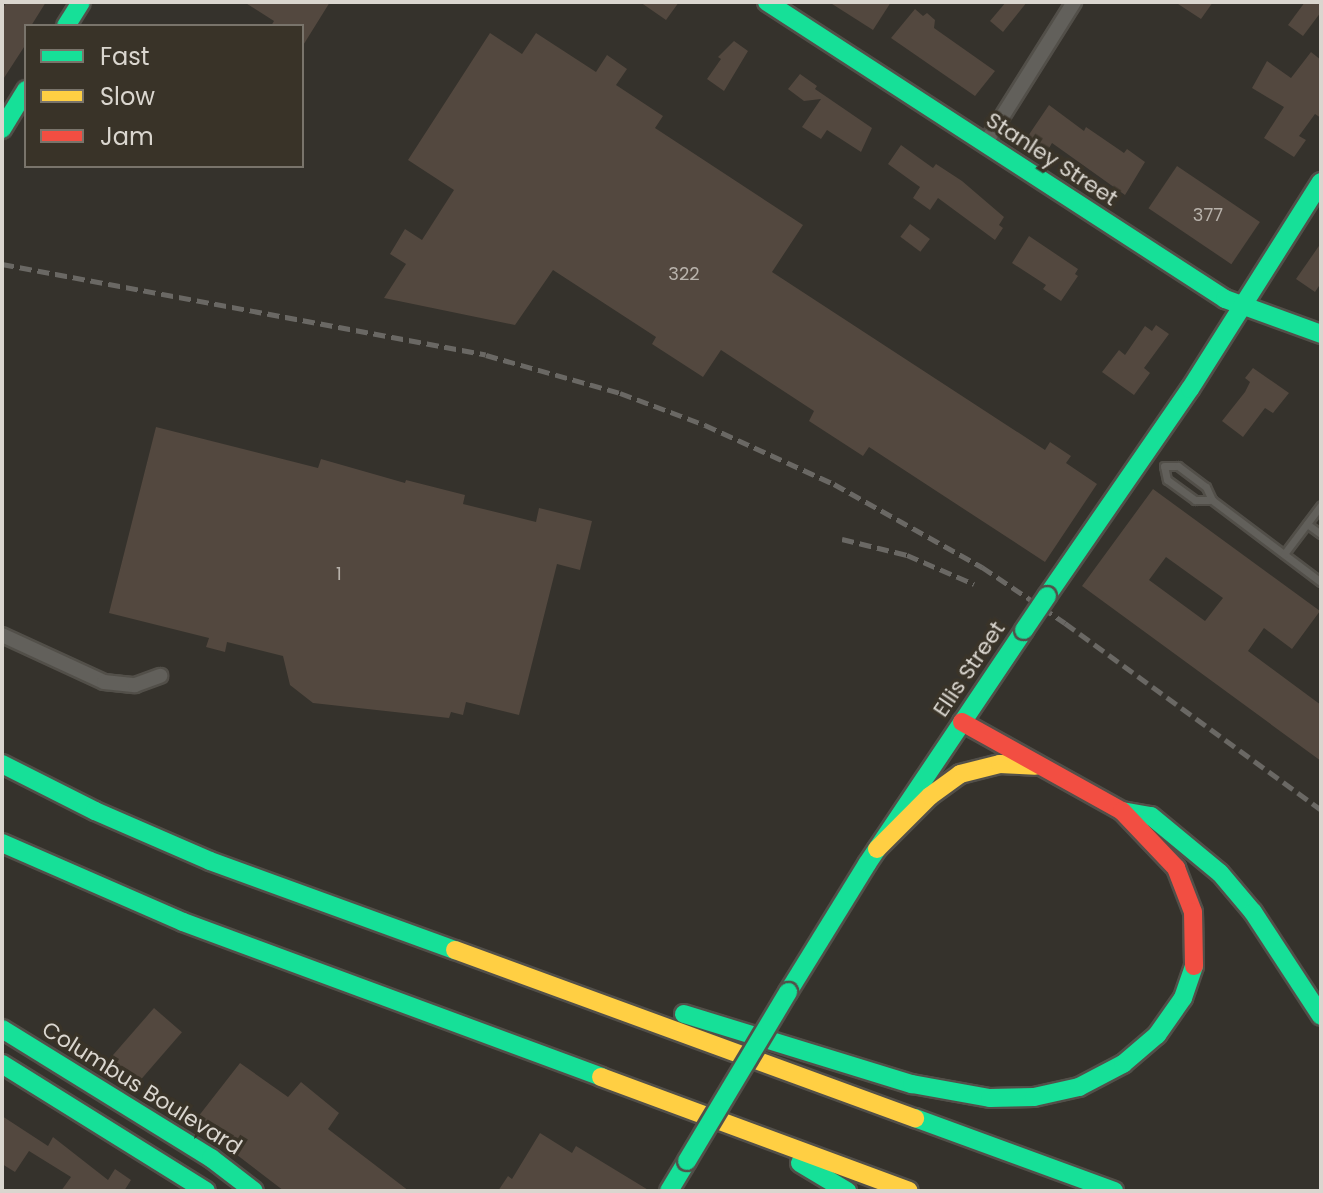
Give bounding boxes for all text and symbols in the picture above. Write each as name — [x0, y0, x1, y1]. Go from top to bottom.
legend — [24, 24, 304, 168]
text: Fast — [100, 40, 150, 73]
text: Slow — [100, 80, 155, 113]
street label: Stanley Street — [981, 107, 1123, 211]
text: Jam — [100, 120, 154, 153]
house number: 377 — [1193, 204, 1223, 226]
house number: 322 — [668, 263, 700, 285]
house number: 1 — [336, 563, 342, 585]
street label: Ellis Street — [927, 616, 1011, 722]
street label: Columbus Boulevard — [37, 1016, 247, 1160]

